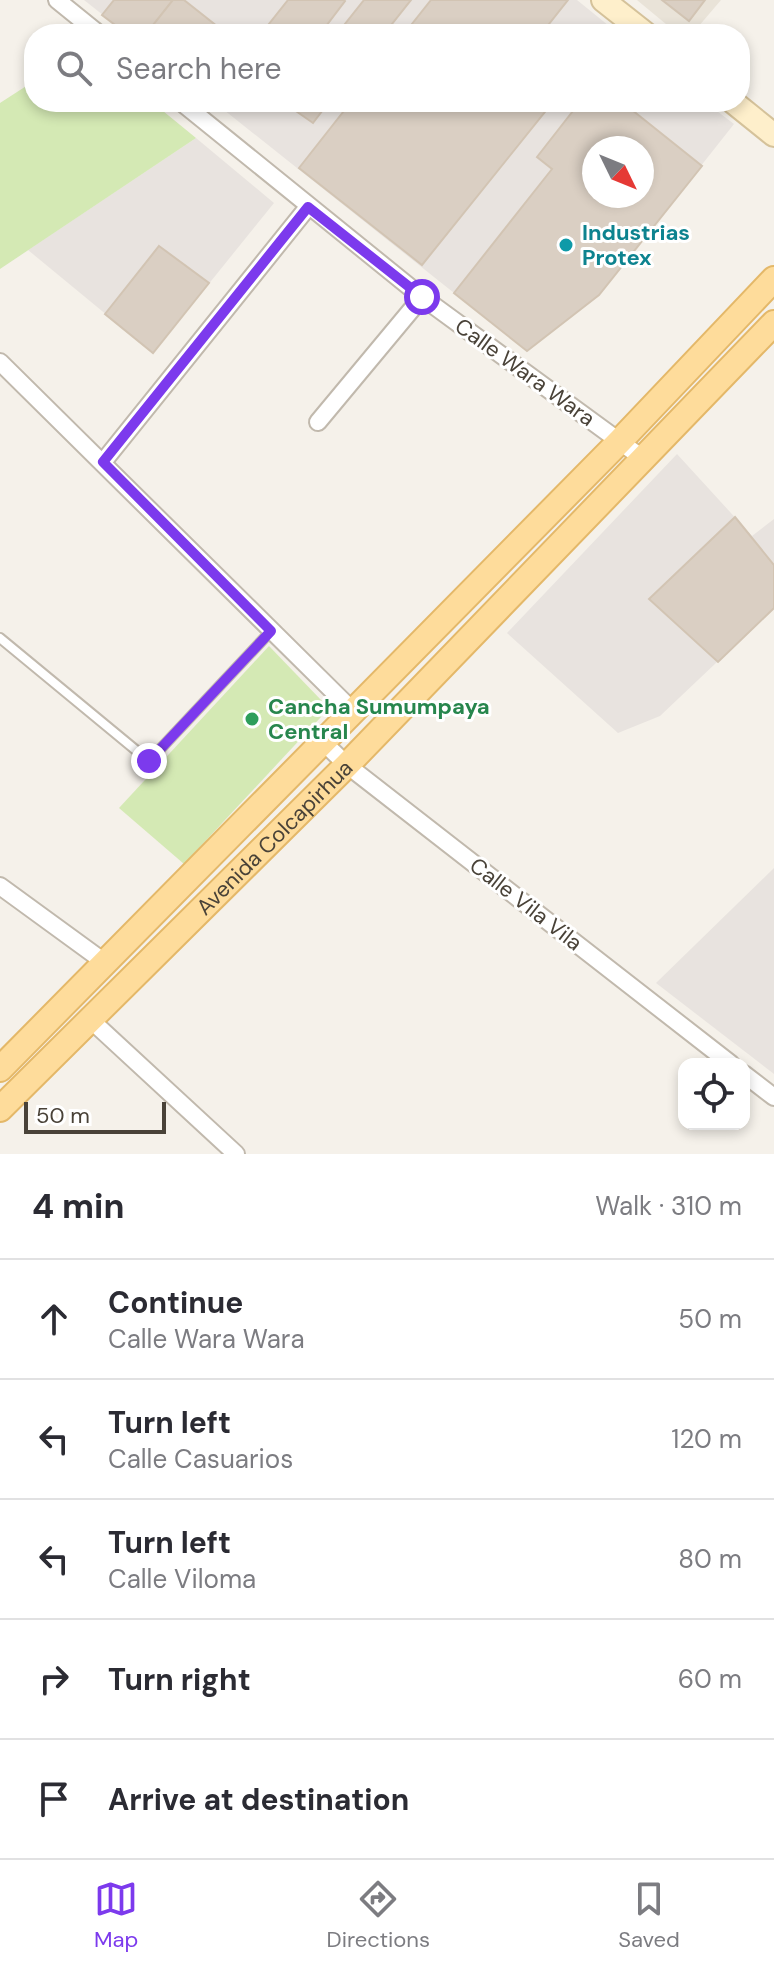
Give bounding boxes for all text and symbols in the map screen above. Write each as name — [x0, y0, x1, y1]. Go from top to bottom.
search box — [24, 24, 750, 112]
icon: search — [52, 46, 96, 90]
text: Search here — [116, 49, 282, 88]
north arrow — [582, 136, 654, 208]
place label: Industrias Protex — [582, 218, 690, 272]
marker: Industrias Protex — [557, 236, 575, 254]
route start — [404, 279, 440, 315]
street label: Calle Wara Wara — [449, 311, 601, 433]
place label: Cancha Sumumpaya Central — [268, 692, 490, 746]
marker: Cancha Sumumpaya Central — [243, 710, 261, 728]
route end — [131, 743, 167, 779]
street label: Avenida Colcapirhua — [190, 753, 359, 921]
street label: Calle Vila Vila — [464, 851, 588, 957]
map controls — [678, 1058, 750, 1130]
button: locate — [678, 1058, 750, 1130]
scale bar — [24, 1098, 166, 1134]
text: 50 m — [36, 1101, 90, 1130]
text: 4 min — [32, 1184, 124, 1229]
text: Walk · 310 m — [595, 1189, 742, 1223]
text: Continue — [108, 1283, 243, 1322]
icon: ahead — [32, 1297, 76, 1341]
text: 50 m — [678, 1302, 742, 1336]
text: Calle Wara Wara — [108, 1322, 305, 1356]
text: Turn left — [108, 1403, 231, 1442]
icon: left — [32, 1417, 76, 1461]
text: 120 m — [671, 1422, 742, 1456]
text: Calle Casuarios — [108, 1442, 293, 1476]
text: Turn left — [108, 1523, 231, 1562]
icon: left — [32, 1537, 76, 1581]
text: 80 m — [678, 1542, 742, 1576]
text: Calle Viloma — [108, 1562, 256, 1596]
icon: right — [32, 1657, 76, 1701]
text: Turn right — [108, 1660, 251, 1699]
text: 60 m — [678, 1662, 742, 1696]
icon: arrive — [32, 1777, 76, 1821]
text: Arrive at destination — [108, 1780, 409, 1819]
tab: Map — [94, 1877, 138, 1954]
tab: Directions — [327, 1877, 430, 1954]
tab: Saved — [618, 1877, 680, 1954]

